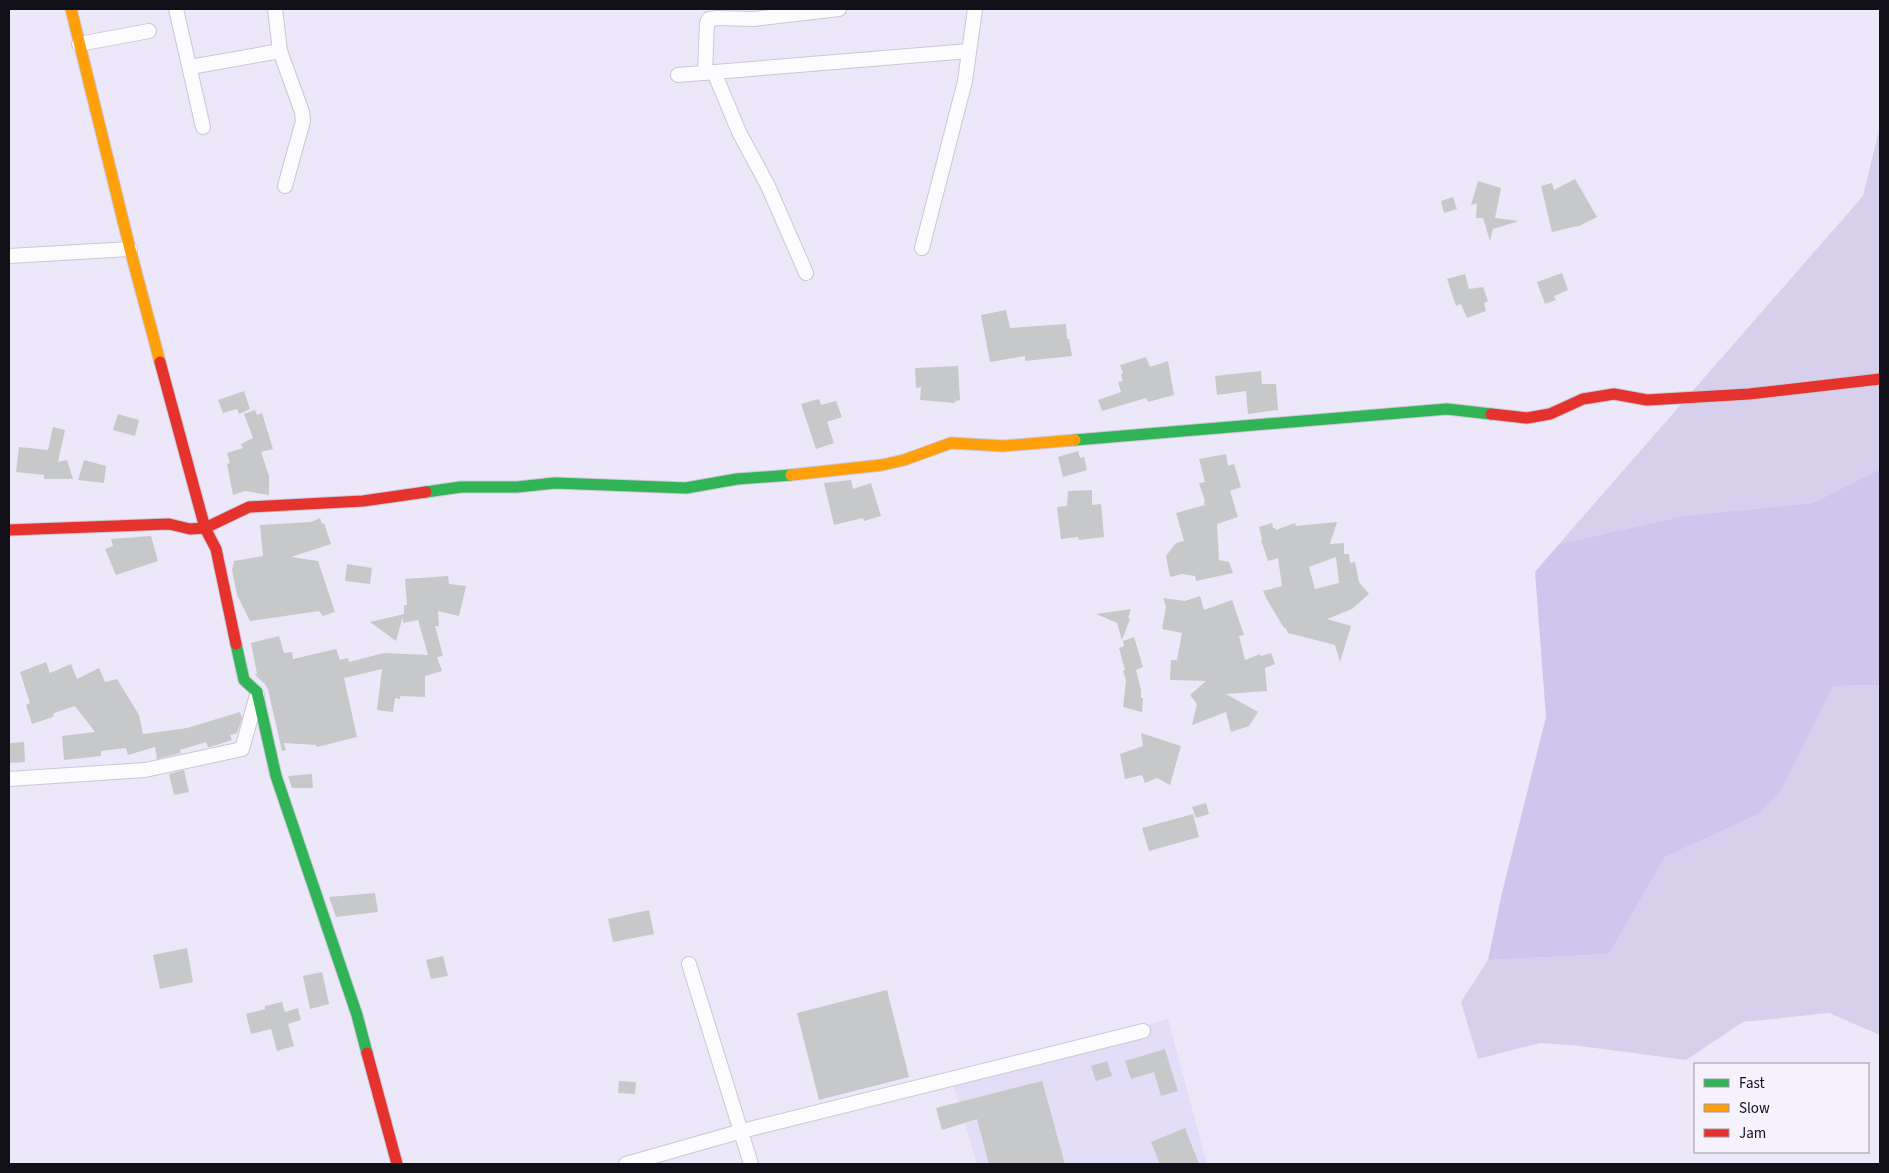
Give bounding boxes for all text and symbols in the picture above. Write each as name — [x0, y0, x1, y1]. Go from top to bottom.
legend — [1694, 1063, 1869, 1153]
text: Fast — [1739, 1073, 1765, 1094]
text: Slow — [1739, 1098, 1770, 1119]
text: Jam — [1739, 1123, 1766, 1144]

